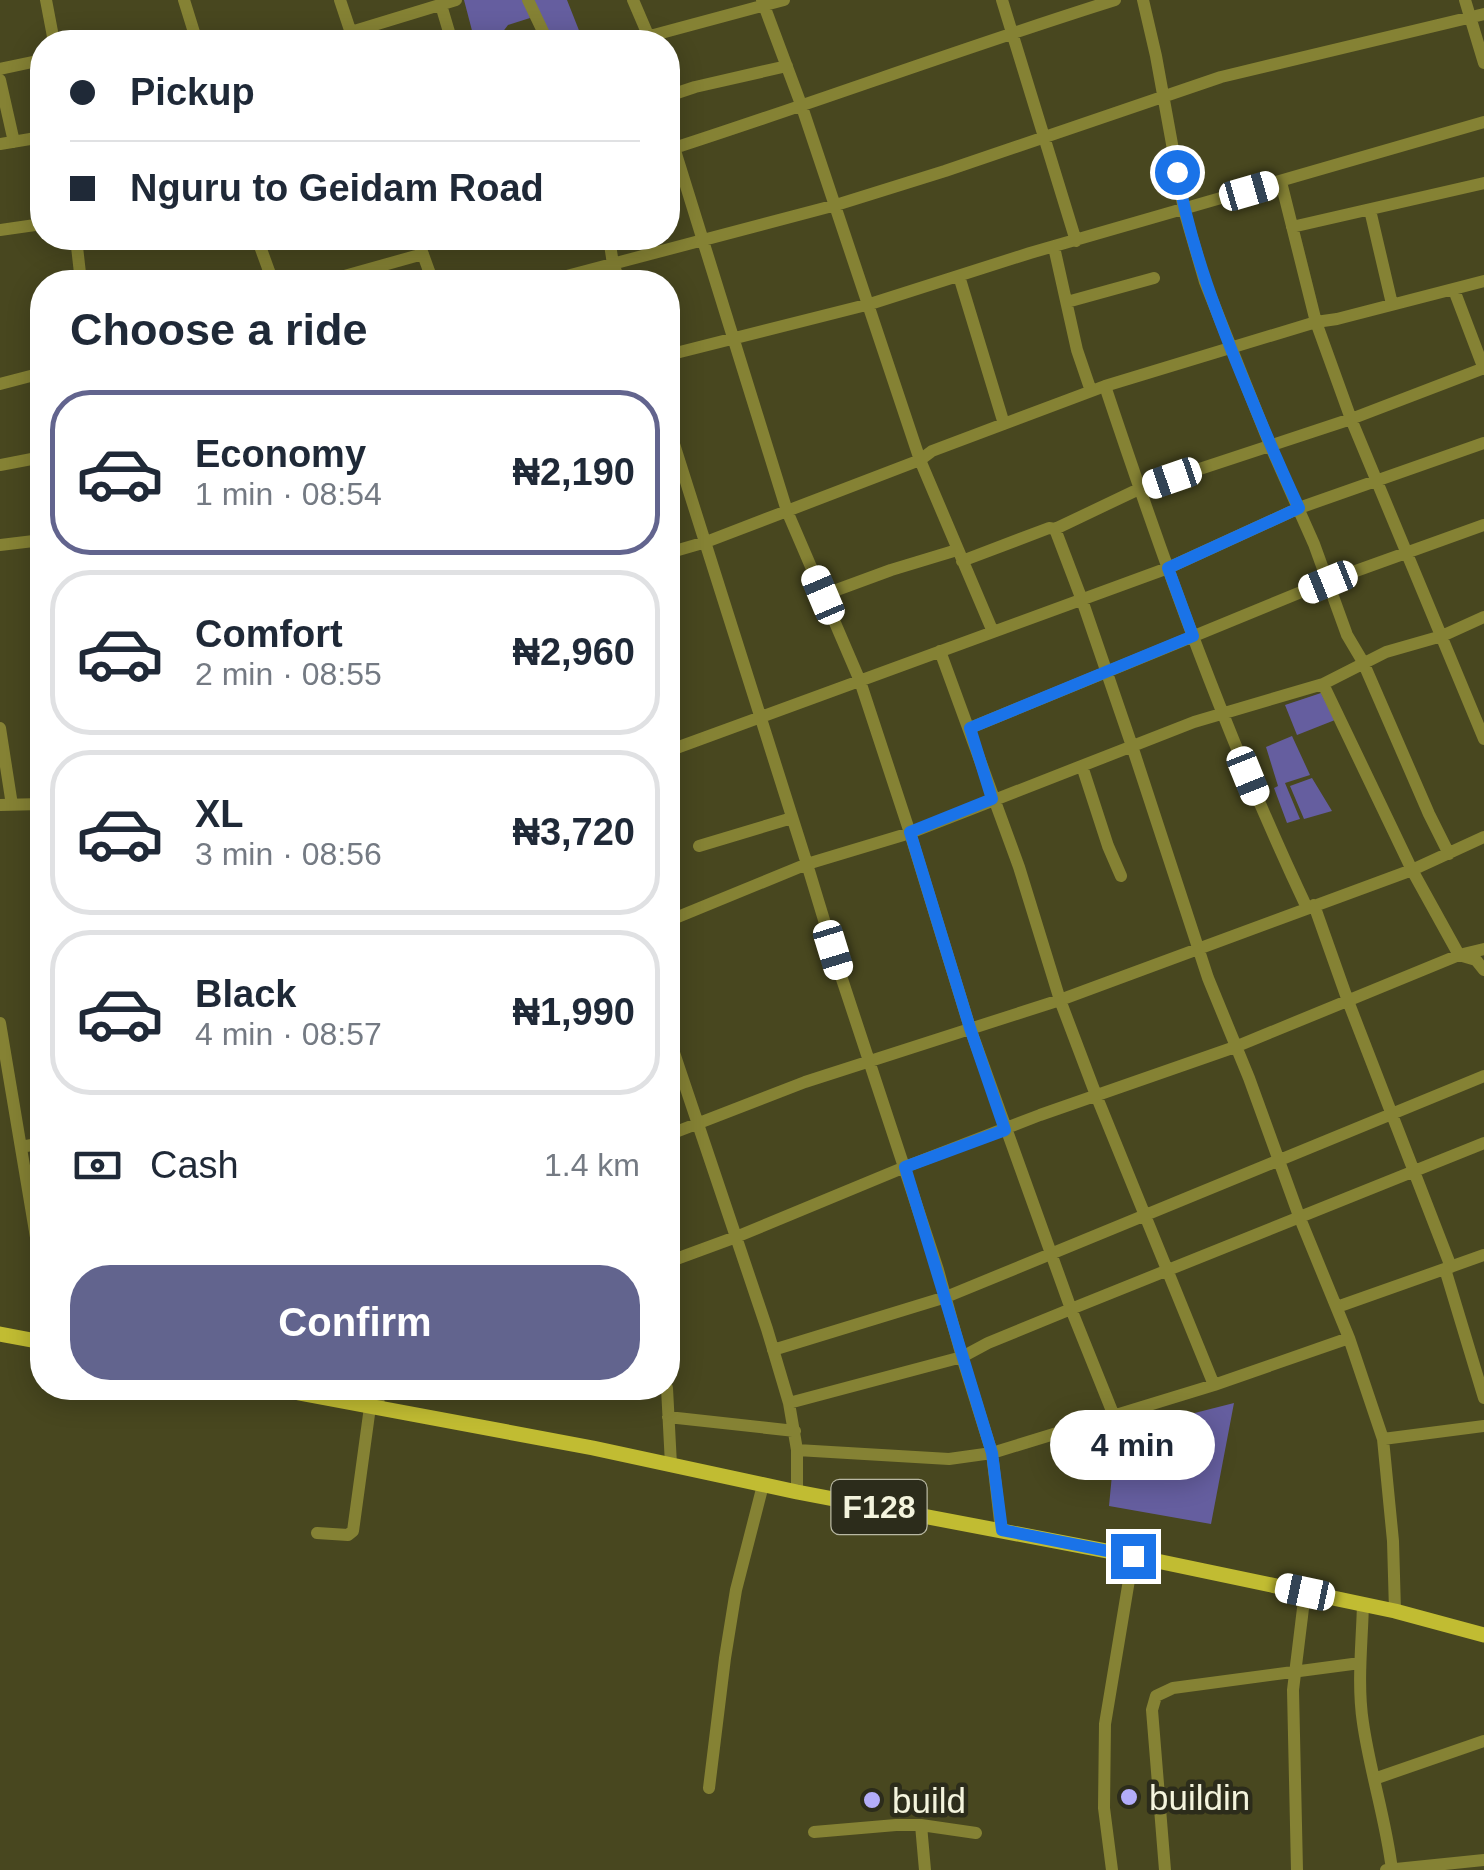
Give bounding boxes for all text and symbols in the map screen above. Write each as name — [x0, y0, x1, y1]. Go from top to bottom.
text: Pickup — [130, 71, 255, 113]
route start — [1155, 150, 1200, 195]
text: Nguru to Geidam Road — [130, 167, 544, 209]
car — [1216, 168, 1282, 214]
text: Choose a ride — [70, 304, 368, 355]
icon: car — [75, 428, 165, 518]
text: Economy — [195, 433, 366, 475]
text: ₦2,190 — [512, 451, 635, 493]
car — [1139, 454, 1205, 502]
text: 1 min · 08:54 — [195, 476, 382, 512]
car — [1295, 557, 1361, 607]
car — [797, 562, 849, 628]
icon: car — [75, 608, 165, 698]
text: Comfort — [195, 613, 343, 655]
text: ₦2,960 — [512, 631, 635, 673]
text: 2 min · 08:55 — [195, 656, 382, 692]
car — [1223, 743, 1273, 809]
icon: car — [75, 788, 165, 878]
text: XL — [195, 793, 244, 835]
text: ₦3,720 — [512, 811, 635, 853]
text: 3 min · 08:56 — [195, 836, 382, 872]
car — [810, 917, 856, 983]
icon: car — [75, 968, 165, 1058]
text: Black — [195, 973, 296, 1015]
text: ₦1,990 — [512, 991, 635, 1033]
text: 4 min · 08:57 — [195, 1016, 382, 1052]
icon: cash — [70, 1138, 125, 1193]
text: Cash — [150, 1144, 239, 1186]
text: 1.4 km — [544, 1147, 640, 1183]
button: Confirm — [70, 1265, 640, 1380]
callout: 4 min — [1050, 1411, 1216, 1481]
text: 4 min — [1091, 1427, 1174, 1463]
road number: F128 — [832, 1480, 926, 1534]
route end — [1111, 1534, 1156, 1579]
car — [1273, 1571, 1337, 1613]
place label: buildin — [1149, 1778, 1250, 1817]
place label: build — [892, 1781, 966, 1820]
marker: buildin — [1118, 1786, 1140, 1808]
marker: build — [861, 1789, 883, 1811]

